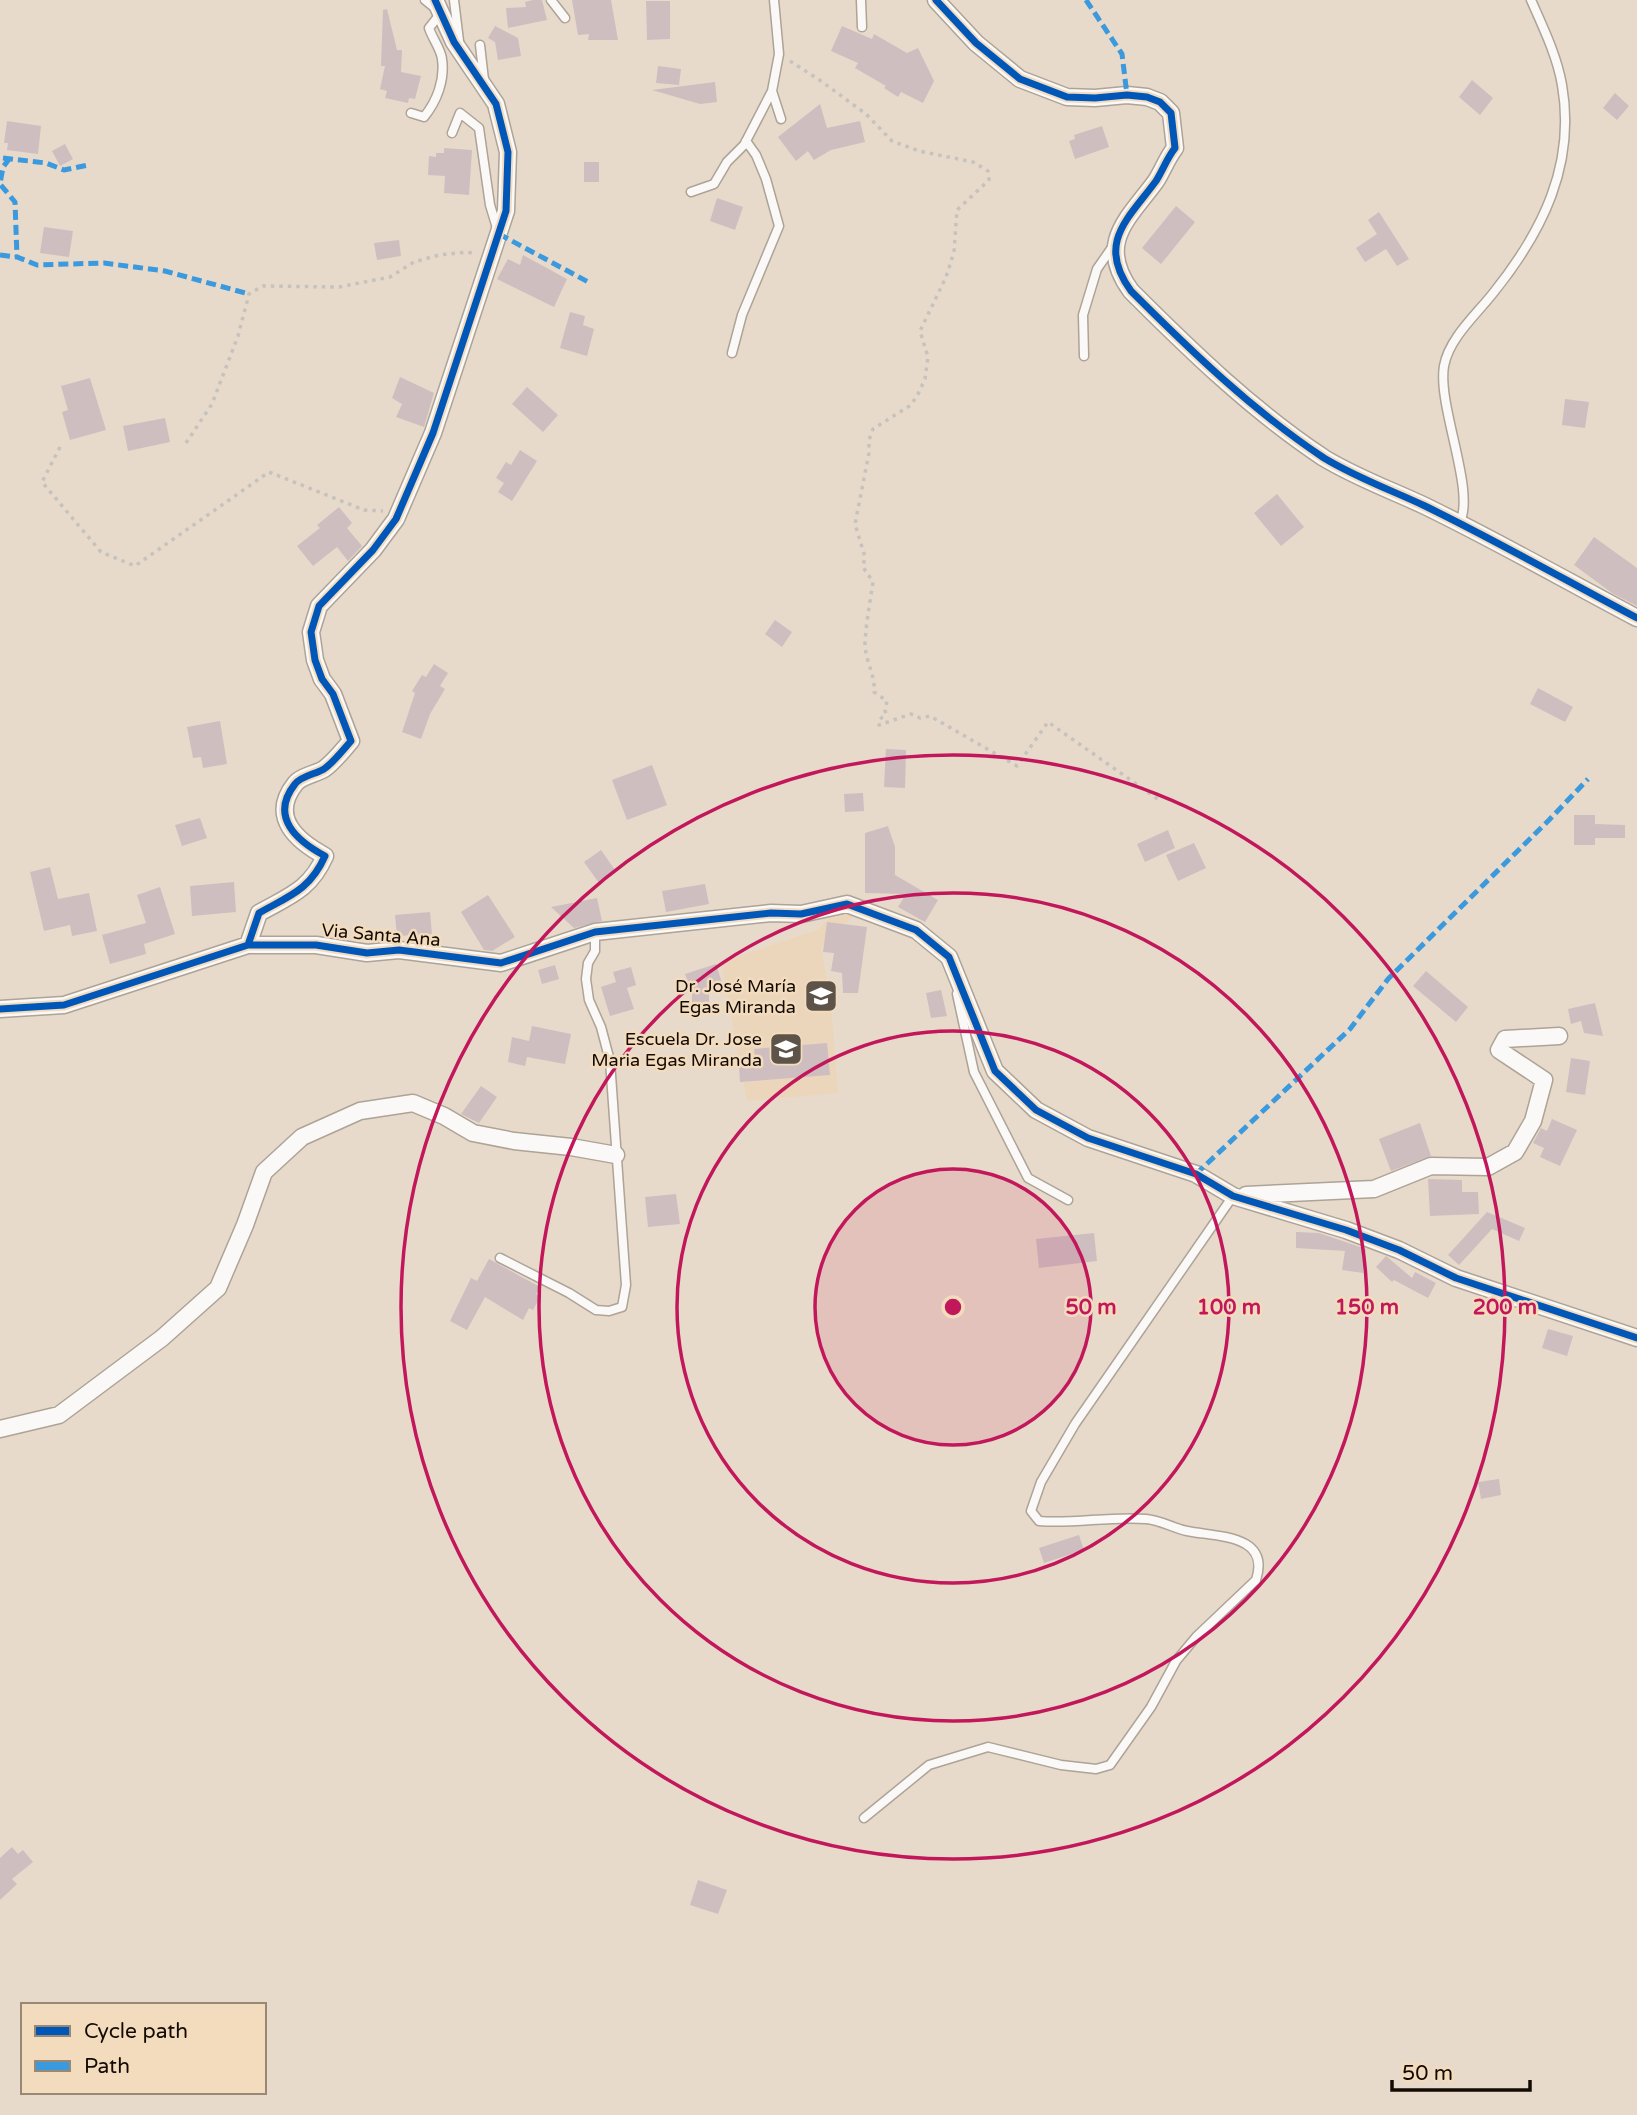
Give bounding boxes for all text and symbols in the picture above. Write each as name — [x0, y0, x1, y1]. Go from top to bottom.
street label: Via Santa Ana — [320, 919, 442, 951]
place label: Dr. José María Egas Miranda — [675, 975, 796, 1018]
school or university icon: Dr. José María Egas Miranda — [802, 977, 840, 1015]
place label: Escuela Dr. Jose Maria Egas Miranda — [591, 1028, 762, 1071]
school or university icon: Escuela Dr. Jose Maria Egas Miranda — [767, 1030, 805, 1068]
centre of rings — [941, 1295, 965, 1319]
text: 50 m — [1065, 1295, 1117, 1320]
text: 100 m — [1197, 1295, 1261, 1320]
text: 150 m — [1335, 1295, 1399, 1320]
text: 200 m — [1473, 1295, 1537, 1320]
legend — [21, 2003, 266, 2094]
text: Cycle path — [84, 2019, 188, 2044]
scale bar — [1392, 2048, 1530, 2092]
text: Path — [84, 2054, 130, 2079]
text: 50 m — [1402, 2061, 1453, 2086]

